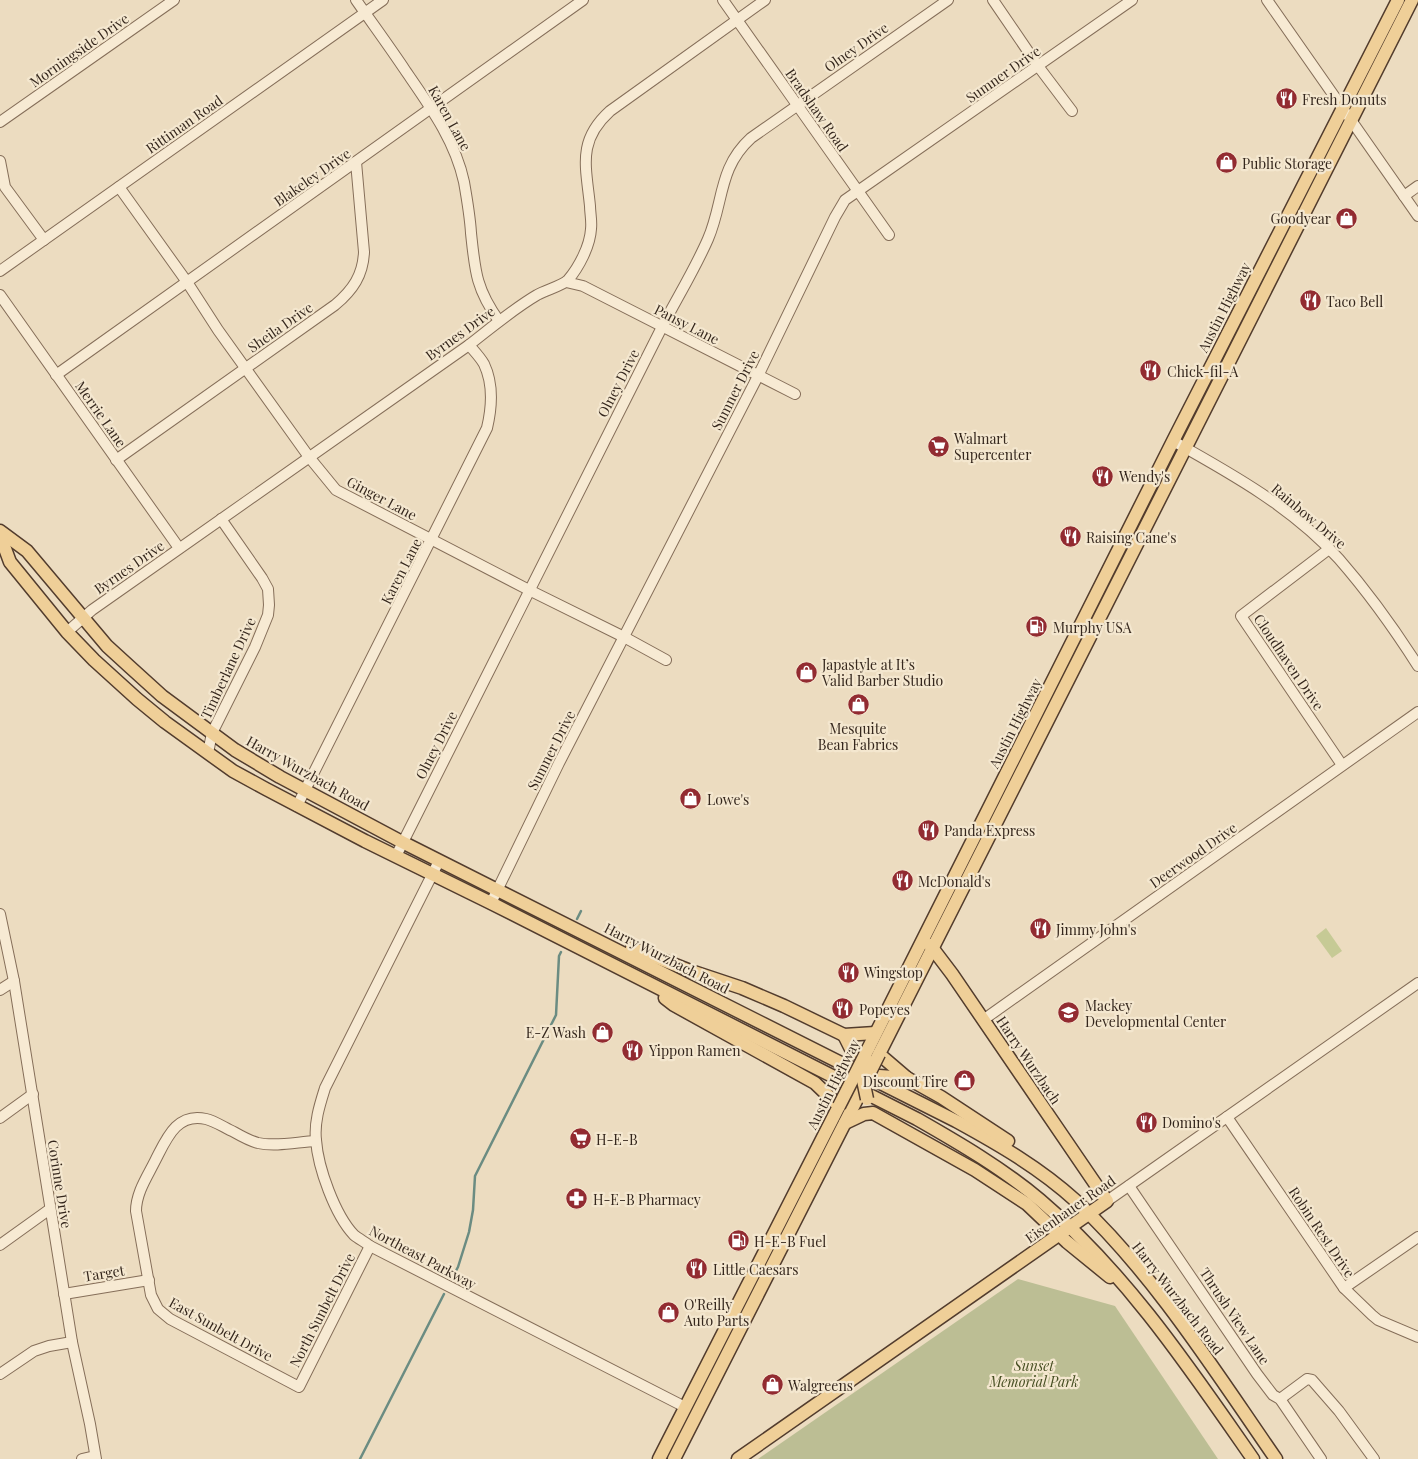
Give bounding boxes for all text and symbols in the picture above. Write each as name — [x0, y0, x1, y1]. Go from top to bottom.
street label: Morningside Drive — [26, 9, 132, 91]
street label: Olney Drive — [820, 18, 892, 76]
street label: Sumner Drive — [962, 41, 1044, 107]
street label: Bradshaw Road — [781, 65, 853, 155]
street label: Karen Lane — [424, 82, 476, 154]
restaurant icon: Fresh Donuts — [1274, 87, 1298, 111]
street label: Rittiman Road — [142, 90, 226, 158]
place label: Fresh Donuts — [1302, 90, 1386, 109]
street label: Blakeley Drive — [270, 144, 354, 210]
shop icon: Public Storage — [1214, 151, 1238, 175]
place label: Public Storage — [1242, 154, 1332, 173]
shop icon: Goodyear — [1335, 206, 1359, 230]
place label: Goodyear — [1270, 209, 1332, 228]
street label: Austin Highway — [1193, 259, 1255, 356]
restaurant icon: Taco Bell — [1298, 289, 1322, 313]
place label: Taco Bell — [1326, 292, 1383, 311]
street label: Sheila Drive — [244, 298, 316, 356]
street label: Pansy Lane — [651, 300, 723, 348]
street label: Byrnes Drive — [422, 301, 498, 365]
street label: Olney Drive — [593, 346, 643, 420]
street label: Sumner Drive — [707, 347, 763, 433]
restaurant icon: Chick-fil-A — [1139, 359, 1163, 383]
place label: Chick-fil-A — [1167, 362, 1239, 381]
street label: Merrie Lane — [71, 377, 131, 451]
place label: Walmart Supercenter — [953, 429, 1032, 464]
supermarket icon: Walmart Supercenter — [926, 434, 950, 458]
restaurant icon: Wendy's — [1091, 464, 1115, 488]
place label: Wendy's — [1118, 467, 1170, 486]
street label: Ginger Lane — [344, 472, 420, 524]
street label: Rainbow Drive — [1268, 479, 1350, 553]
restaurant icon: Raising Cane's — [1058, 525, 1082, 549]
place label: Raising Cane's — [1086, 528, 1176, 547]
street label: Karen Lane — [376, 535, 426, 607]
street label: Byrnes Drive — [90, 536, 168, 598]
street label: Cloudhaven Drive — [1250, 610, 1328, 714]
street label: Timberlane Drive — [196, 614, 260, 722]
fuel station icon: Murphy USA — [1025, 615, 1049, 639]
place label: Murphy USA — [1053, 618, 1132, 637]
place label: Japastyle at It’s Valid Barber Studio — [821, 655, 944, 690]
shop icon: Japastyle at It’s Valid Barber Studio — [794, 660, 818, 684]
street label: Austin Highway — [984, 675, 1046, 772]
shop icon: Mesquite Bean Fabrics — [846, 693, 870, 717]
street label: Sumner Drive — [523, 707, 579, 793]
street label: Olney Drive — [411, 708, 461, 782]
place label: Mesquite Bean Fabrics — [818, 719, 898, 754]
street label: Harry Wurzbach Road — [243, 731, 373, 815]
shop icon: Lowe's — [679, 787, 703, 811]
place label: Lowe's — [707, 790, 749, 809]
restaurant icon: Panda Express — [916, 818, 940, 842]
street label: Deerwood Drive — [1146, 818, 1240, 892]
place label: Panda Express — [944, 821, 1035, 840]
restaurant icon: McDonald's — [890, 869, 914, 893]
place label: McDonald's — [918, 872, 991, 891]
restaurant icon: Jimmy John's — [1028, 917, 1052, 941]
street label: Harry Wurzbach Road — [601, 918, 733, 998]
place label: Jimmy John's — [1055, 920, 1137, 939]
restaurant icon: Wingstop — [836, 960, 860, 984]
place label: Wingstop — [863, 963, 923, 982]
place label: Mackey Developmental Center — [1085, 996, 1227, 1031]
restaurant icon: Popeyes — [831, 997, 855, 1021]
place label: Popeyes — [859, 1000, 910, 1019]
school or university icon: Mackey Developmental Center — [1057, 1001, 1081, 1025]
street label: Harry Wurzbach — [992, 1012, 1066, 1109]
shop icon: E-Z Wash — [590, 1020, 614, 1044]
place label: E-Z Wash — [526, 1023, 587, 1042]
street label: Austin Highway — [802, 1036, 864, 1133]
restaurant icon: Yippon Ramen — [621, 1038, 645, 1062]
place label: Yippon Ramen — [648, 1041, 741, 1060]
shop icon: Discount Tire — [952, 1069, 976, 1093]
place label: Discount Tire — [863, 1072, 948, 1091]
restaurant icon: Domino's — [1134, 1110, 1158, 1134]
place label: Domino's — [1162, 1113, 1221, 1132]
supermarket icon: H-E-B — [568, 1127, 592, 1151]
place label: H-E-B — [596, 1130, 638, 1149]
street label: Corinne Drive — [44, 1138, 76, 1230]
street label: Eisenhauer Road — [1021, 1171, 1119, 1247]
street label: Robin Rest Drive — [1285, 1183, 1359, 1281]
pharmacy icon: H-E-B Pharmacy — [565, 1187, 589, 1211]
place label: H-E-B Pharmacy — [593, 1190, 701, 1209]
street label: Northeast Parkway — [366, 1221, 480, 1293]
fuel station icon: H-E-B Fuel — [726, 1229, 750, 1253]
place label: H-E-B Fuel — [754, 1232, 826, 1251]
street label: Harry Wurzbach Road — [1128, 1238, 1228, 1358]
street label: North Sunbelt Drive — [285, 1250, 359, 1370]
restaurant icon: Little Caesars — [685, 1257, 709, 1281]
street label: Target — [82, 1260, 127, 1286]
place label: Little Caesars — [713, 1260, 799, 1279]
street label: Thrush View Lane — [1196, 1264, 1274, 1368]
street label: East Sunbelt Drive — [166, 1293, 276, 1365]
place label: O'Reilly Auto Parts — [683, 1295, 749, 1330]
shop icon: O'Reilly Auto Parts — [656, 1300, 680, 1324]
park label: Sunset Memorial Park — [989, 1356, 1078, 1391]
shop icon: Walgreens — [760, 1373, 784, 1397]
place label: Walgreens — [787, 1376, 853, 1395]

